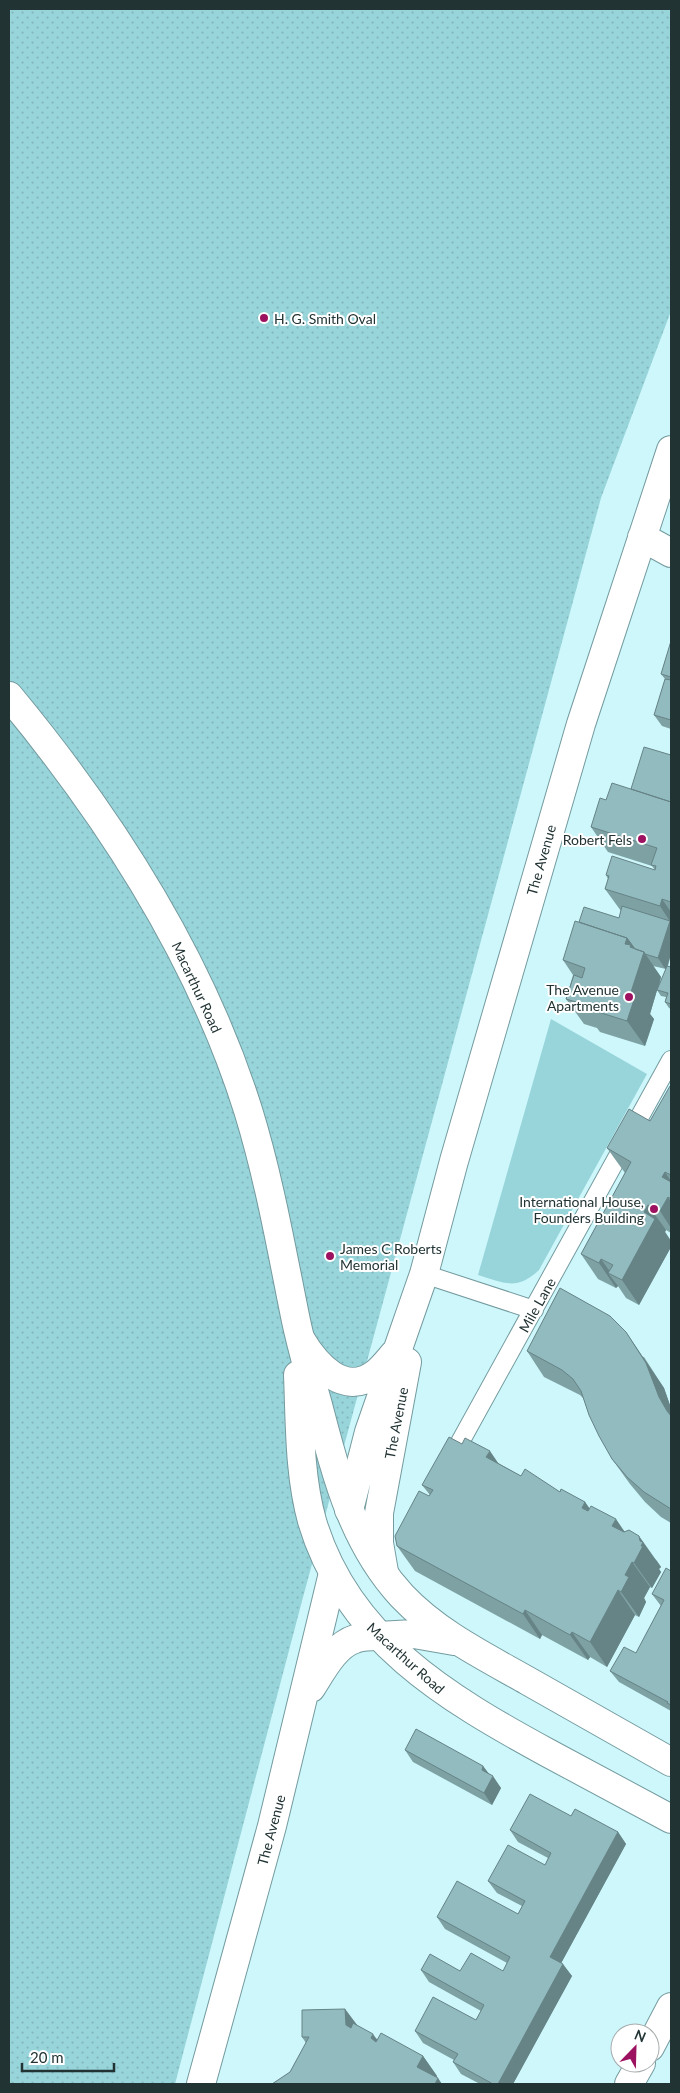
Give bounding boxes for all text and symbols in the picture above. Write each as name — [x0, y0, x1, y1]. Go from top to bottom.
place label: H. G. Smith Oval — [274, 310, 376, 327]
marker: H. G. Smith Oval — [258, 312, 270, 324]
street label: The Avenue — [523, 823, 559, 897]
place label: Robert Fels — [563, 831, 632, 848]
marker: Robert Fels — [636, 833, 648, 845]
street label: Macarthur Road — [168, 939, 226, 1035]
place label: The Avenue Apartments — [546, 981, 619, 1014]
marker: The Avenue Apartments — [623, 991, 635, 1003]
place label: International House, Founders Building — [519, 1193, 644, 1226]
marker: International House, Founders Building — [648, 1203, 660, 1215]
place label: James C Roberts Memorial — [340, 1240, 442, 1273]
marker: James C Roberts Memorial — [324, 1250, 336, 1262]
street label: Mile Lane — [515, 1275, 559, 1335]
street label: The Avenue — [381, 1386, 411, 1460]
street label: Macarthur Road — [364, 1619, 448, 1697]
street label: The Avenue — [253, 1793, 289, 1867]
north arrow — [610, 2023, 660, 2073]
text: N — [632, 2026, 649, 2046]
scale bar — [22, 2040, 115, 2072]
text: 20 m — [30, 2048, 64, 2066]

